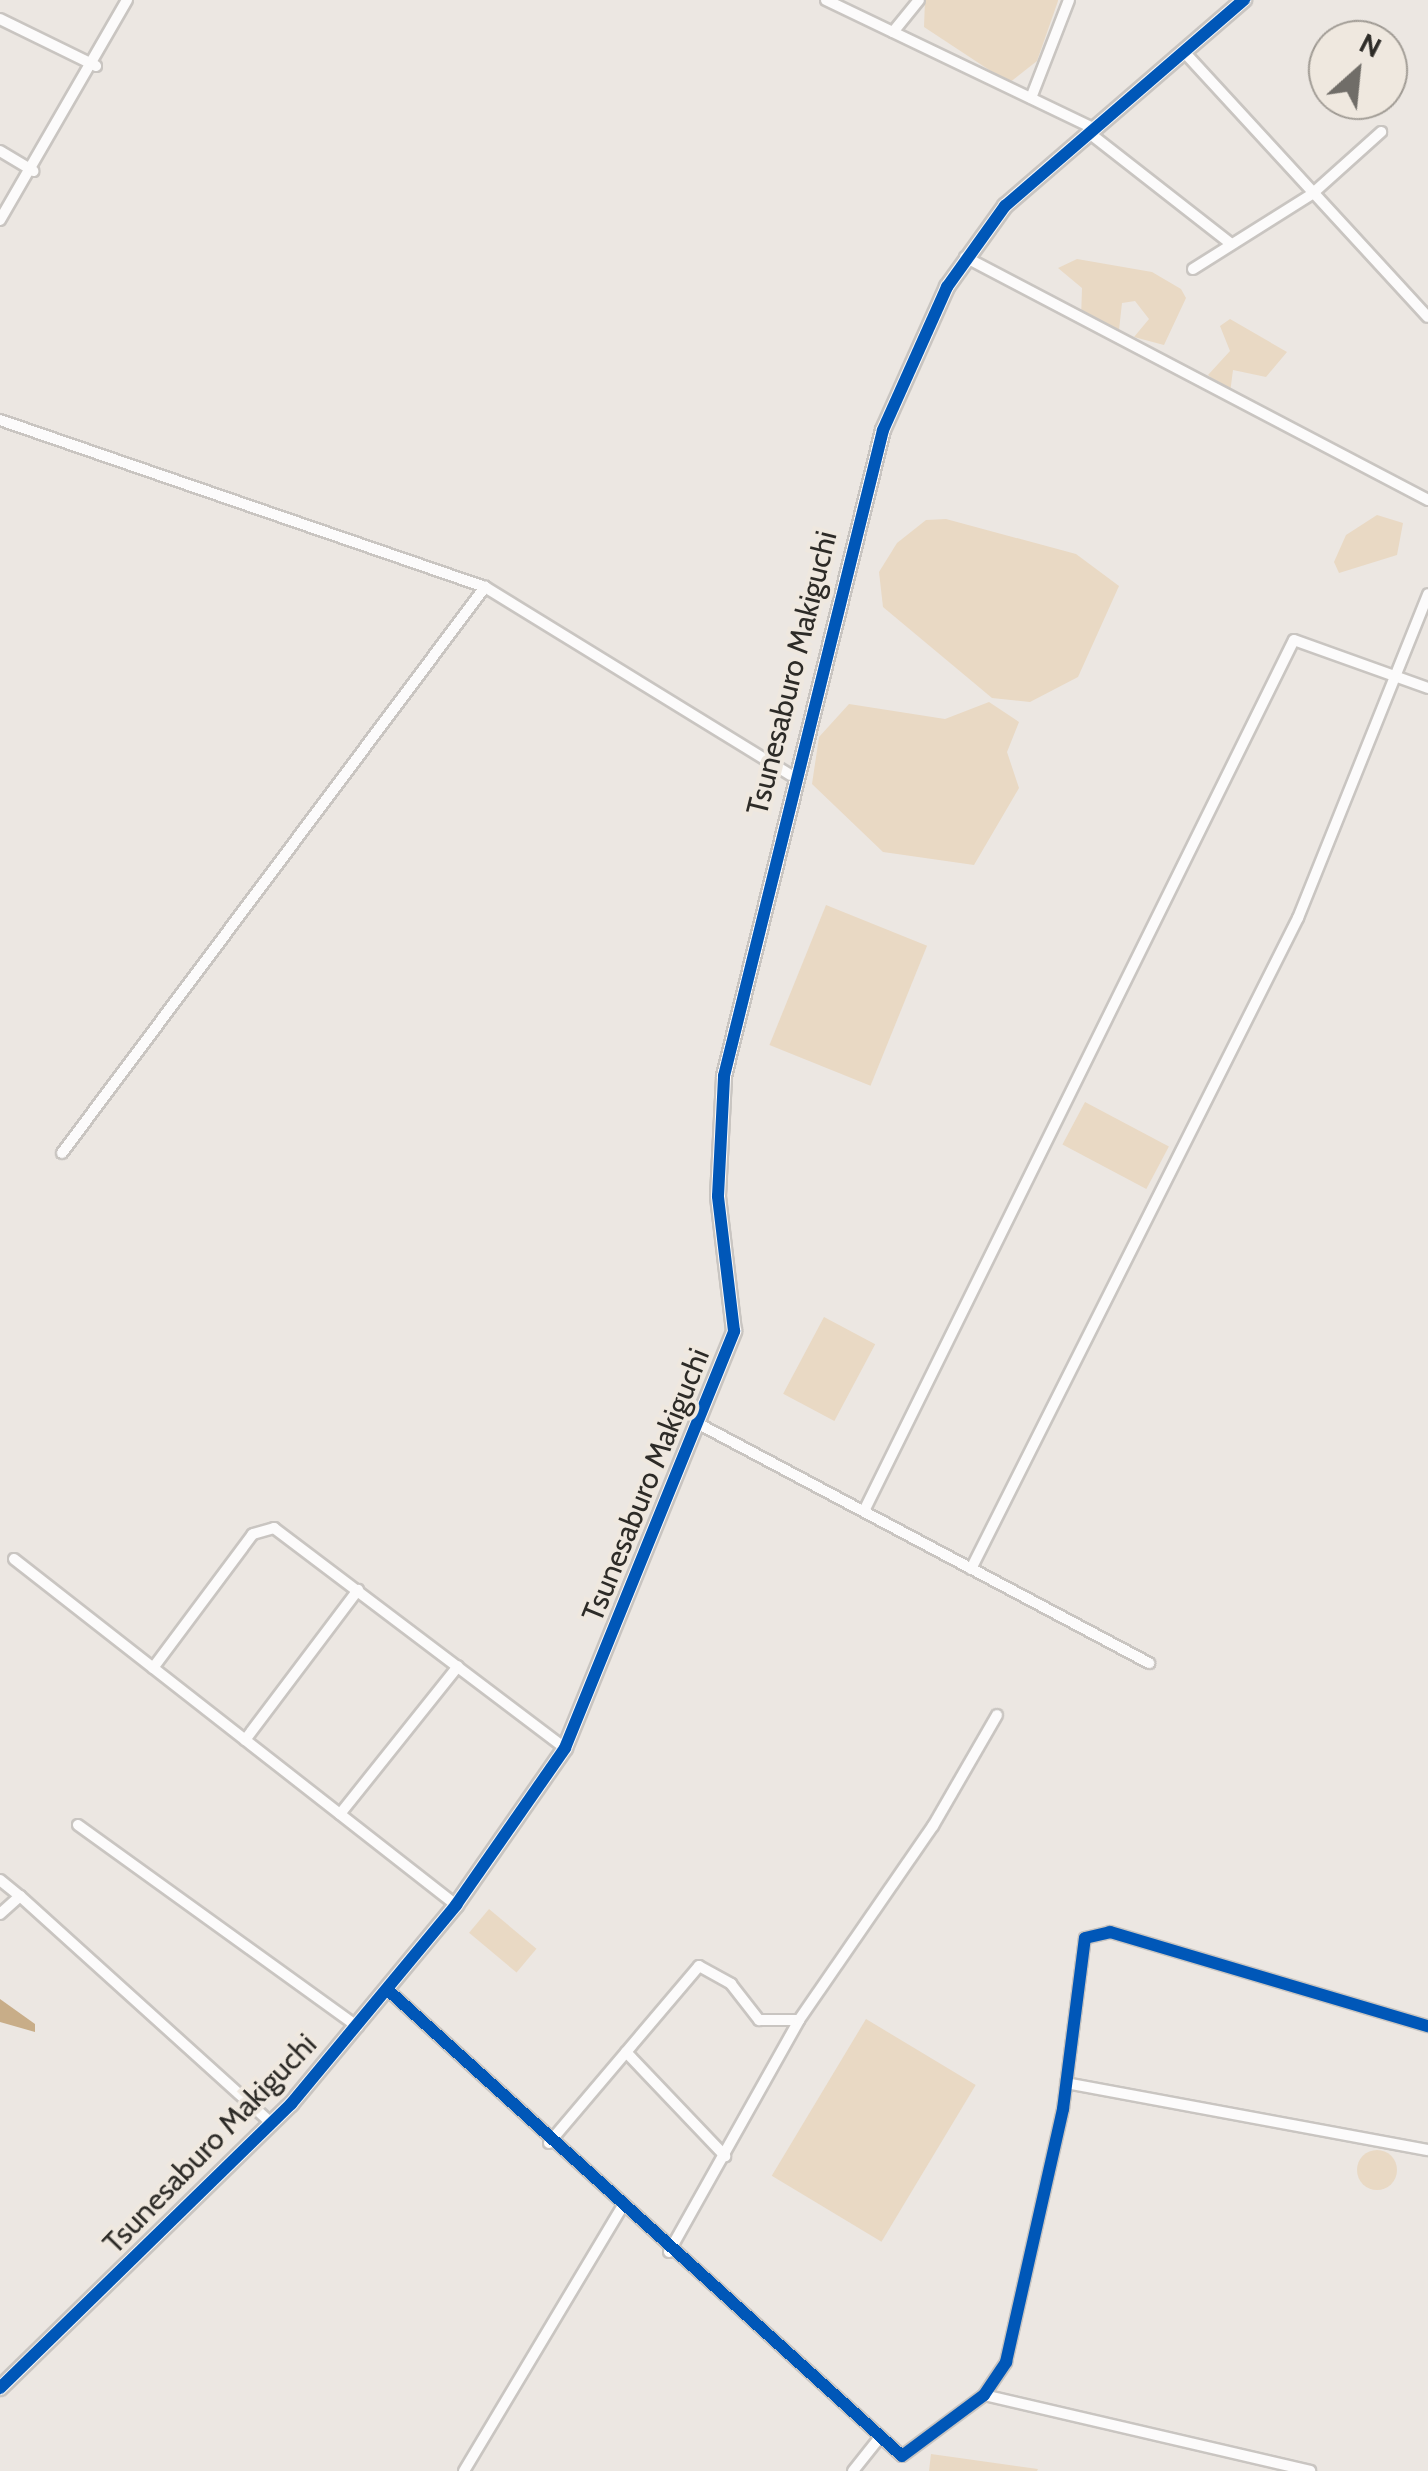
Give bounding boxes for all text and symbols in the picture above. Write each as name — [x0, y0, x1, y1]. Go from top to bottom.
north arrow — [1308, 20, 1408, 120]
text: N — [1354, 25, 1387, 65]
street label: Tsunesaburo Makiguchi — [739, 527, 845, 819]
street label: Tsunesaburo Makiguchi — [575, 1343, 717, 1627]
street label: Tsunesaburo Makiguchi — [96, 2027, 324, 2261]

